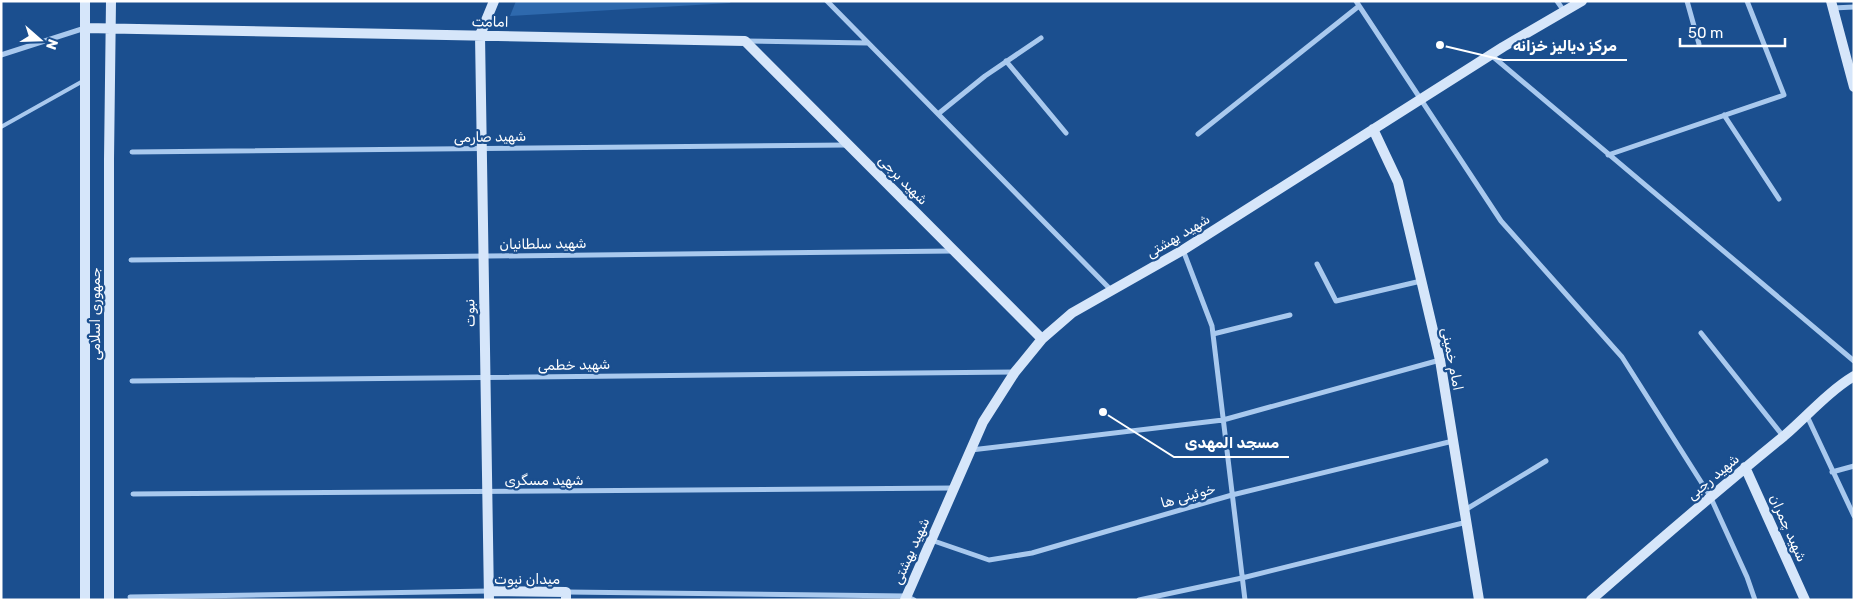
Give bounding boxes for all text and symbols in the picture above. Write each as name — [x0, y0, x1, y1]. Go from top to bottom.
street label: امامت — [471, 13, 509, 31]
north arrow — [15, 15, 65, 65]
scale bar — [1680, 15, 1785, 47]
text: 50 m — [1688, 24, 1723, 42]
callout: مرکز دیالیز خزانه — [1503, 30, 1627, 60]
text: N — [42, 37, 61, 52]
text: مرکز دیالیز خزانه — [1513, 37, 1617, 55]
street label: شهید صارمی — [454, 128, 526, 146]
street label: شهید برجی — [875, 152, 931, 208]
street label: شهید بهشتی — [1143, 210, 1213, 262]
street label: شهید سلطانیان — [499, 235, 587, 253]
street label: جمهوری اسلامی — [87, 267, 104, 360]
street label: نبوت — [461, 299, 479, 327]
street label: امام خمینی — [1437, 326, 1466, 392]
street label: شهید خطمی — [538, 356, 610, 374]
callout: مسجد المهدی — [1174, 427, 1289, 457]
text: مسجد المهدی — [1185, 434, 1279, 452]
street label: شهید رجبی — [1683, 450, 1743, 504]
street label: شهید مسگری — [504, 472, 584, 489]
street label: خوئینی ها — [1159, 480, 1218, 512]
street label: شهید چمران — [1766, 492, 1810, 564]
street label: شهید بهشتی — [889, 515, 933, 587]
street label: میدان نبوت — [494, 571, 560, 588]

